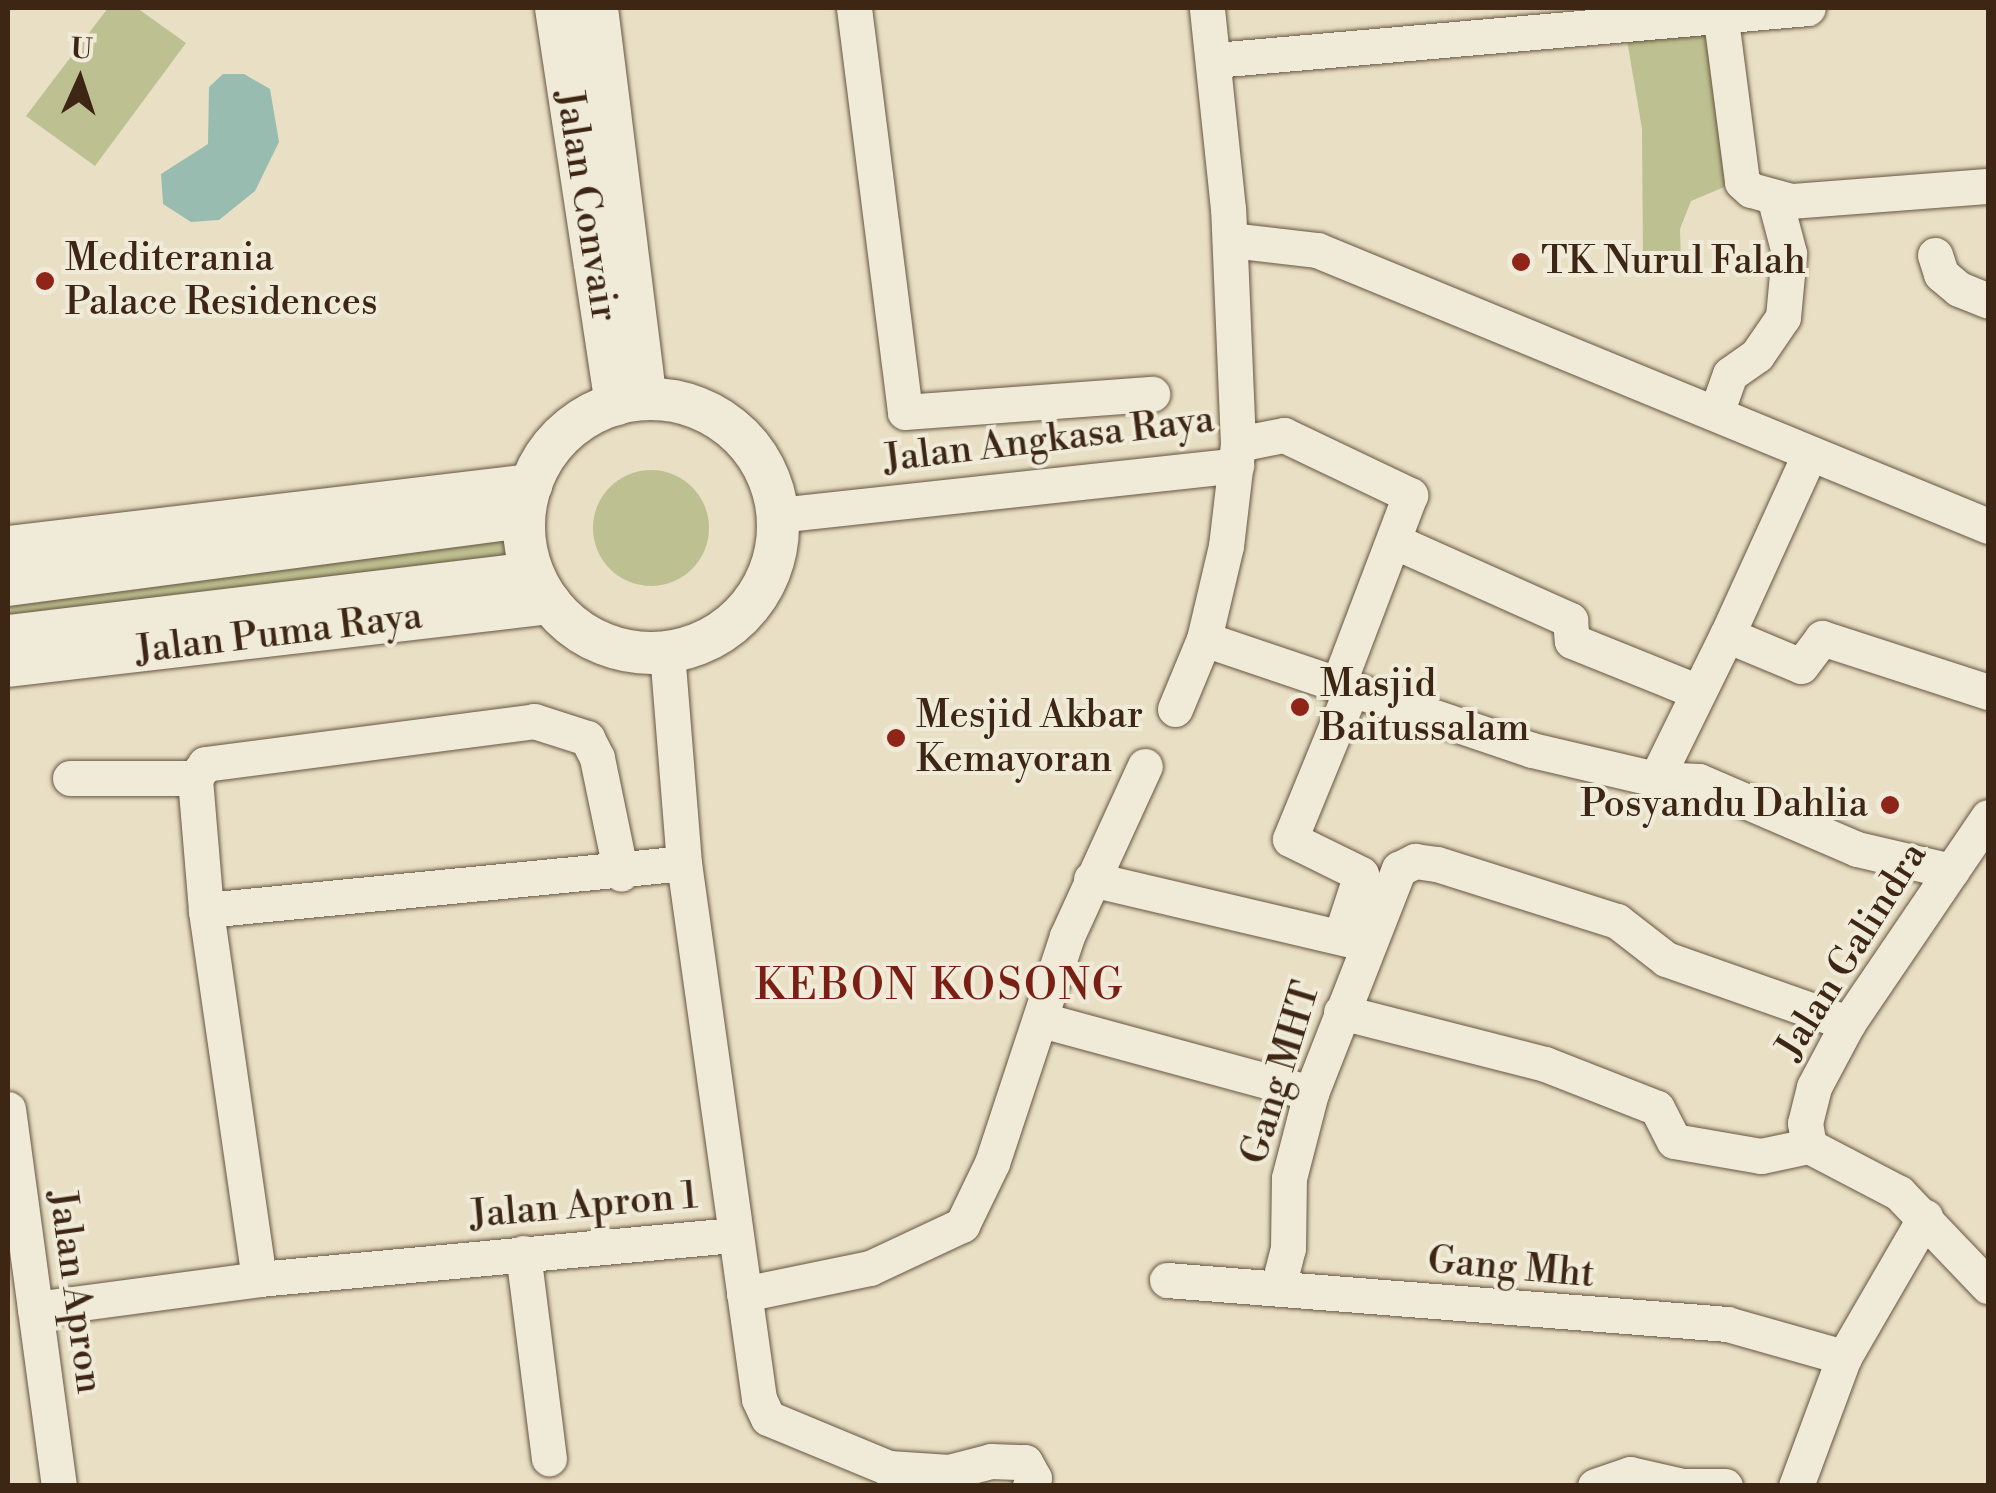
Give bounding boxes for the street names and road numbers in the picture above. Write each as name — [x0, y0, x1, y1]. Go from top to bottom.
street label: Jalan Convair — [545, 87, 627, 325]
street label: Jalan Angkasa Raya — [881, 397, 1217, 483]
street label: Jalan Puma Raya — [133, 594, 425, 674]
street label: Jalan Galindra — [1767, 834, 1937, 1068]
street label: Gang MHT — [1232, 976, 1330, 1170]
street label: Jalan Apron 1 — [468, 1173, 700, 1239]
street label: Jalan Apron — [38, 1188, 112, 1396]
street label: Gang Mht — [1426, 1238, 1596, 1298]

